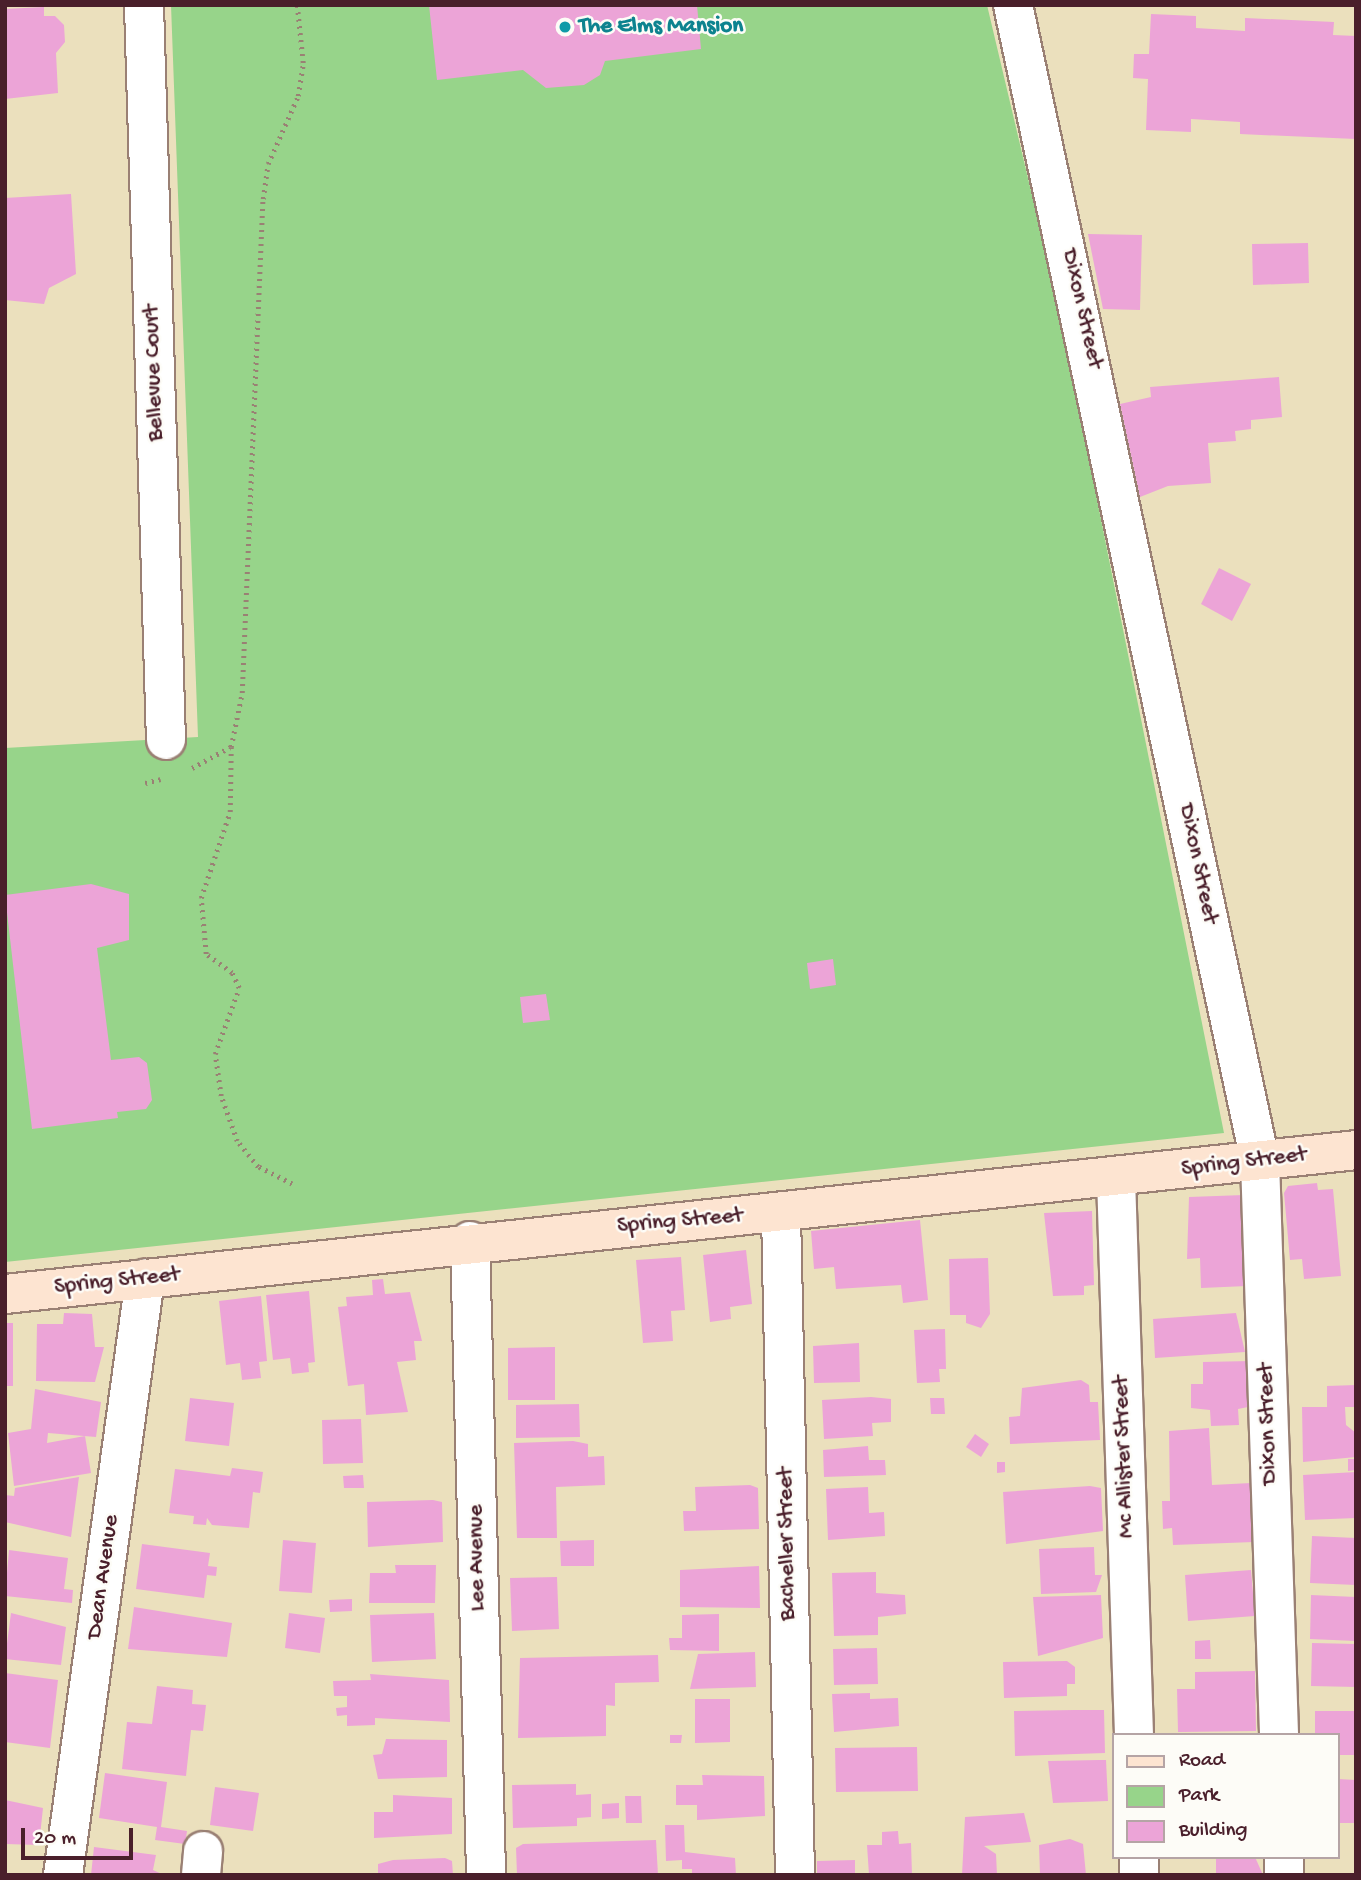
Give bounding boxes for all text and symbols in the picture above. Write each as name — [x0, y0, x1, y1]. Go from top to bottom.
place label: The Elms Mansion — [579, 13, 743, 41]
marker: The Elms Mansion — [557, 19, 573, 35]
street label: Dixon Street — [1054, 247, 1108, 371]
street label: Bellevue Court — [139, 304, 171, 442]
street label: Dixon Street — [1171, 802, 1223, 926]
street label: Spring Street — [1180, 1142, 1308, 1184]
street label: Spring Street — [616, 1203, 744, 1241]
street label: Spring Street — [53, 1262, 181, 1302]
street label: Dixon Street — [1253, 1363, 1285, 1485]
street label: Mc Allister Street — [1108, 1375, 1142, 1539]
street label: Bacheller Street — [773, 1467, 803, 1621]
street label: Lee Avenue — [463, 1504, 493, 1612]
street label: Dean Avenue — [82, 1513, 126, 1641]
legend — [1112, 1733, 1340, 1859]
text: Road — [1179, 1749, 1225, 1774]
text: Park — [1179, 1784, 1219, 1809]
scale bar — [24, 1814, 136, 1858]
text: Building — [1179, 1819, 1248, 1844]
text: 20 m — [34, 1827, 76, 1852]

